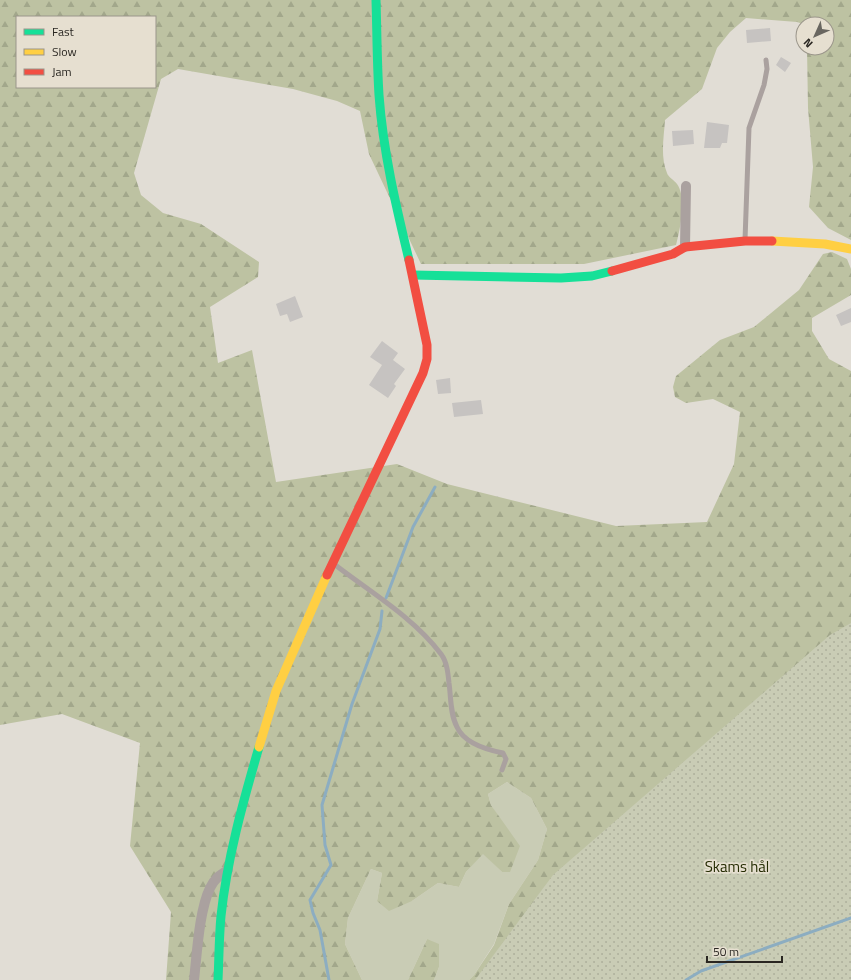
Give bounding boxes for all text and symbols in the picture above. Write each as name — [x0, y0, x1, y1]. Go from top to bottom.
legend — [16, 16, 156, 88]
north arrow — [795, 16, 835, 56]
text: Fast — [52, 22, 75, 41]
text: N — [800, 35, 816, 51]
text: Slow — [52, 42, 77, 61]
text: Jam — [52, 62, 72, 81]
park label: Skams hål — [705, 855, 769, 878]
scale bar — [707, 938, 782, 964]
text: 50 m — [713, 942, 739, 961]

